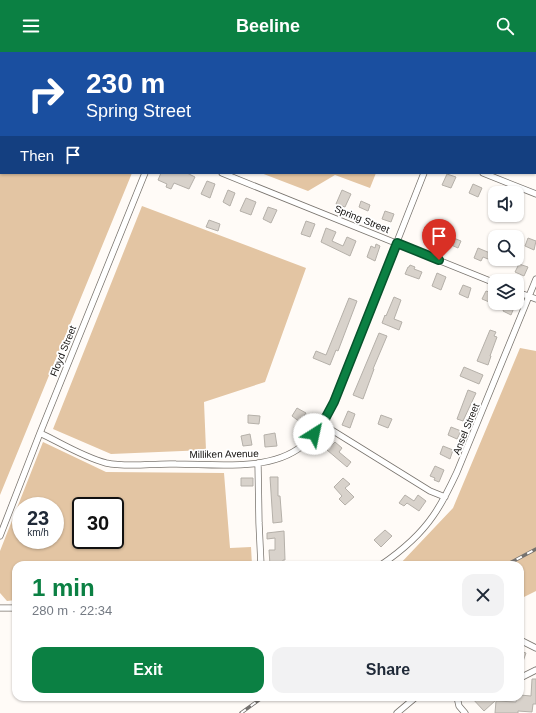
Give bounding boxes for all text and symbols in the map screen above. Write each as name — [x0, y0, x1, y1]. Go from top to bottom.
icon: menu — [20, 15, 42, 37]
icon: search — [494, 15, 516, 37]
text: Beeline — [236, 16, 300, 36]
icon: right — [20, 68, 72, 120]
text: 230 m — [86, 68, 165, 99]
text: Spring Street — [86, 101, 191, 121]
icon: arrive — [62, 144, 84, 166]
text: Then — [20, 147, 54, 164]
map controls — [488, 186, 524, 310]
button: sound — [488, 186, 524, 222]
street label: Spring Street — [333, 203, 391, 235]
pin — [422, 219, 456, 260]
icon: arrive — [428, 225, 450, 247]
button: search — [488, 230, 524, 266]
button: layers — [488, 274, 524, 310]
street label: Floyd Street — [48, 324, 78, 378]
street label: Ansel Street — [451, 401, 481, 456]
position arrow — [293, 413, 335, 455]
street label: Milliken Avenue — [189, 448, 259, 460]
speed limit sign: 30 — [72, 497, 124, 549]
text: 23 — [27, 507, 49, 529]
text: km/h — [27, 527, 49, 538]
text: 1 min — [32, 574, 95, 601]
button: close — [462, 574, 504, 616]
text: 280 m · 22:34 — [32, 603, 112, 618]
button: Exit — [32, 647, 264, 693]
button: Share — [272, 647, 504, 693]

